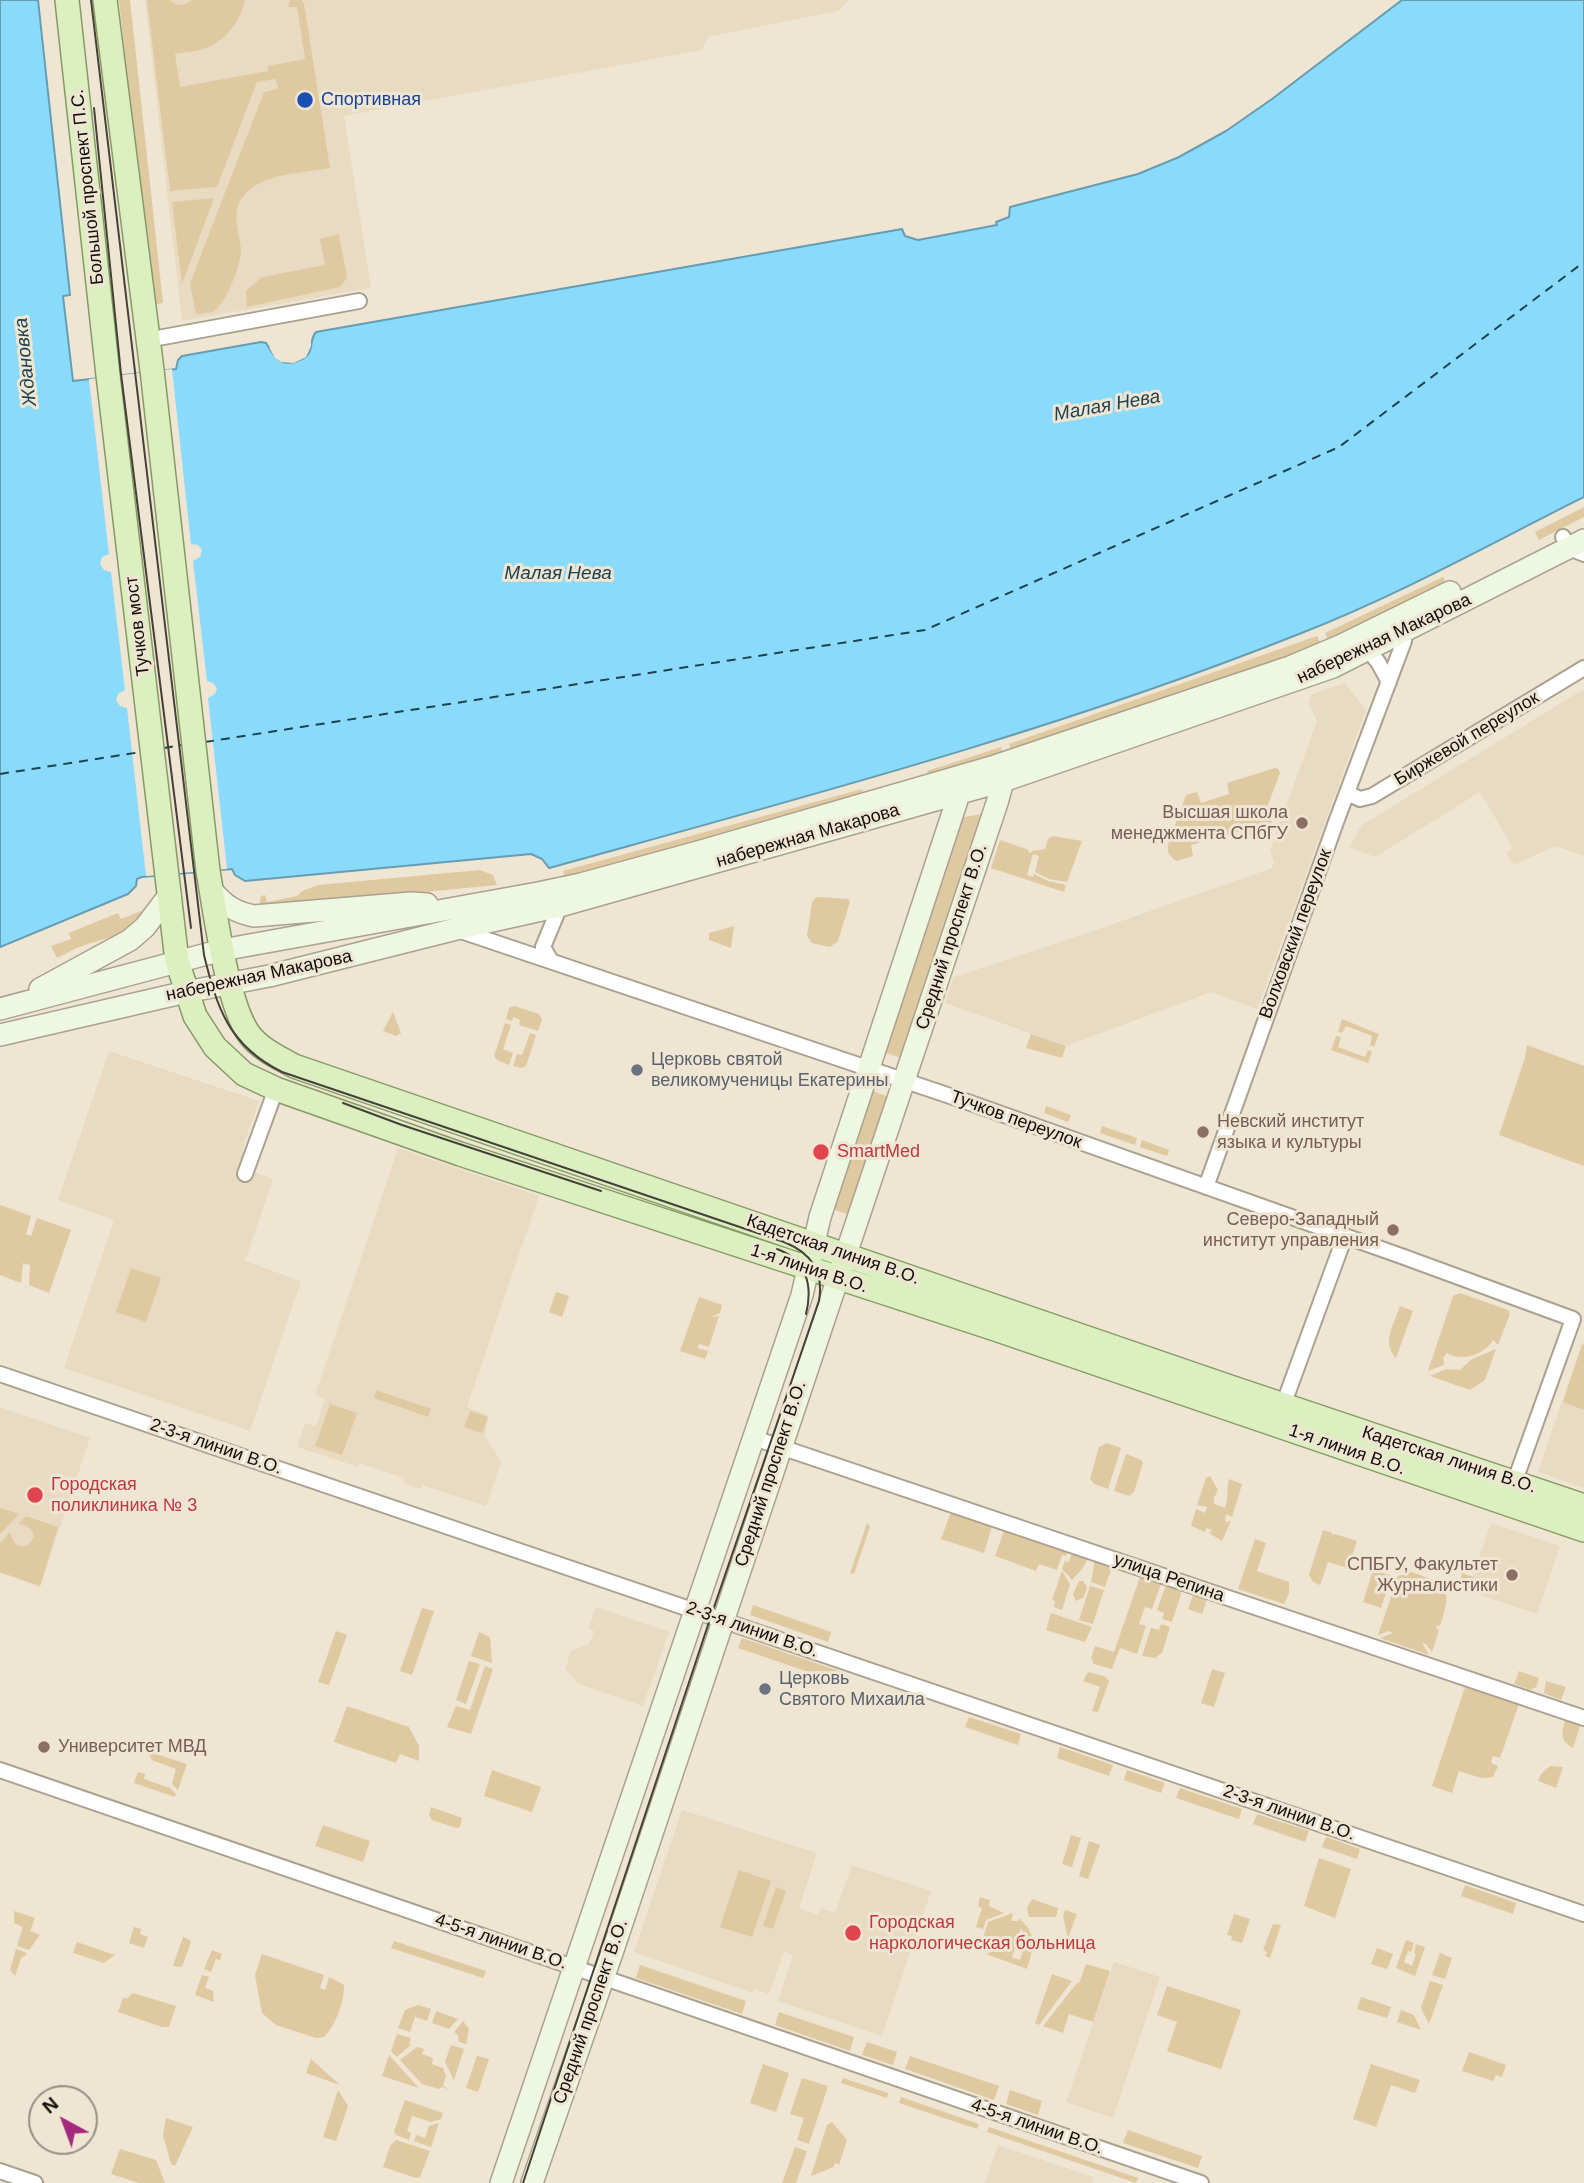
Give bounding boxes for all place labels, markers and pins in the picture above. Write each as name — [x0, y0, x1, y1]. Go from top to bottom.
place label: Спортивная — [321, 89, 421, 111]
marker: Спортивная — [295, 90, 315, 110]
place label: Высшая школа менеджмента СПбГУ — [1111, 802, 1288, 844]
marker: Высшая школа менеджмента СПбГУ — [1294, 815, 1310, 831]
place label: Церковь святой великомученицы Екатерины — [651, 1049, 889, 1092]
marker: Церковь святой великомученицы Екатерины — [629, 1062, 645, 1078]
place label: Невский институт языка и культуры — [1217, 1111, 1364, 1154]
marker: Невский институт языка и культуры — [1195, 1124, 1211, 1140]
place label: SmartMed — [837, 1141, 920, 1163]
marker: SmartMed — [811, 1142, 831, 1162]
place label: Северо-Западный институт управления — [1203, 1209, 1379, 1252]
marker: Северо-Западный институт управления — [1385, 1222, 1401, 1238]
place label: Городская поликлиника № 3 — [51, 1474, 197, 1516]
marker: Городская поликлиника № 3 — [25, 1485, 45, 1505]
place label: СПБГУ, Факультет Журналистики — [1347, 1554, 1498, 1596]
marker: СПБГУ, Факультет Журналистики — [1504, 1567, 1520, 1583]
place label: Церковь Святого Михаила — [779, 1668, 925, 1710]
marker: Церковь Святого Михаила — [757, 1681, 773, 1697]
place label: Университет МВД — [58, 1736, 207, 1758]
marker: Университет МВД — [36, 1739, 52, 1755]
place label: Городская наркологическая больница — [869, 1912, 1096, 1954]
marker: Городская наркологическая больница — [843, 1923, 863, 1943]

